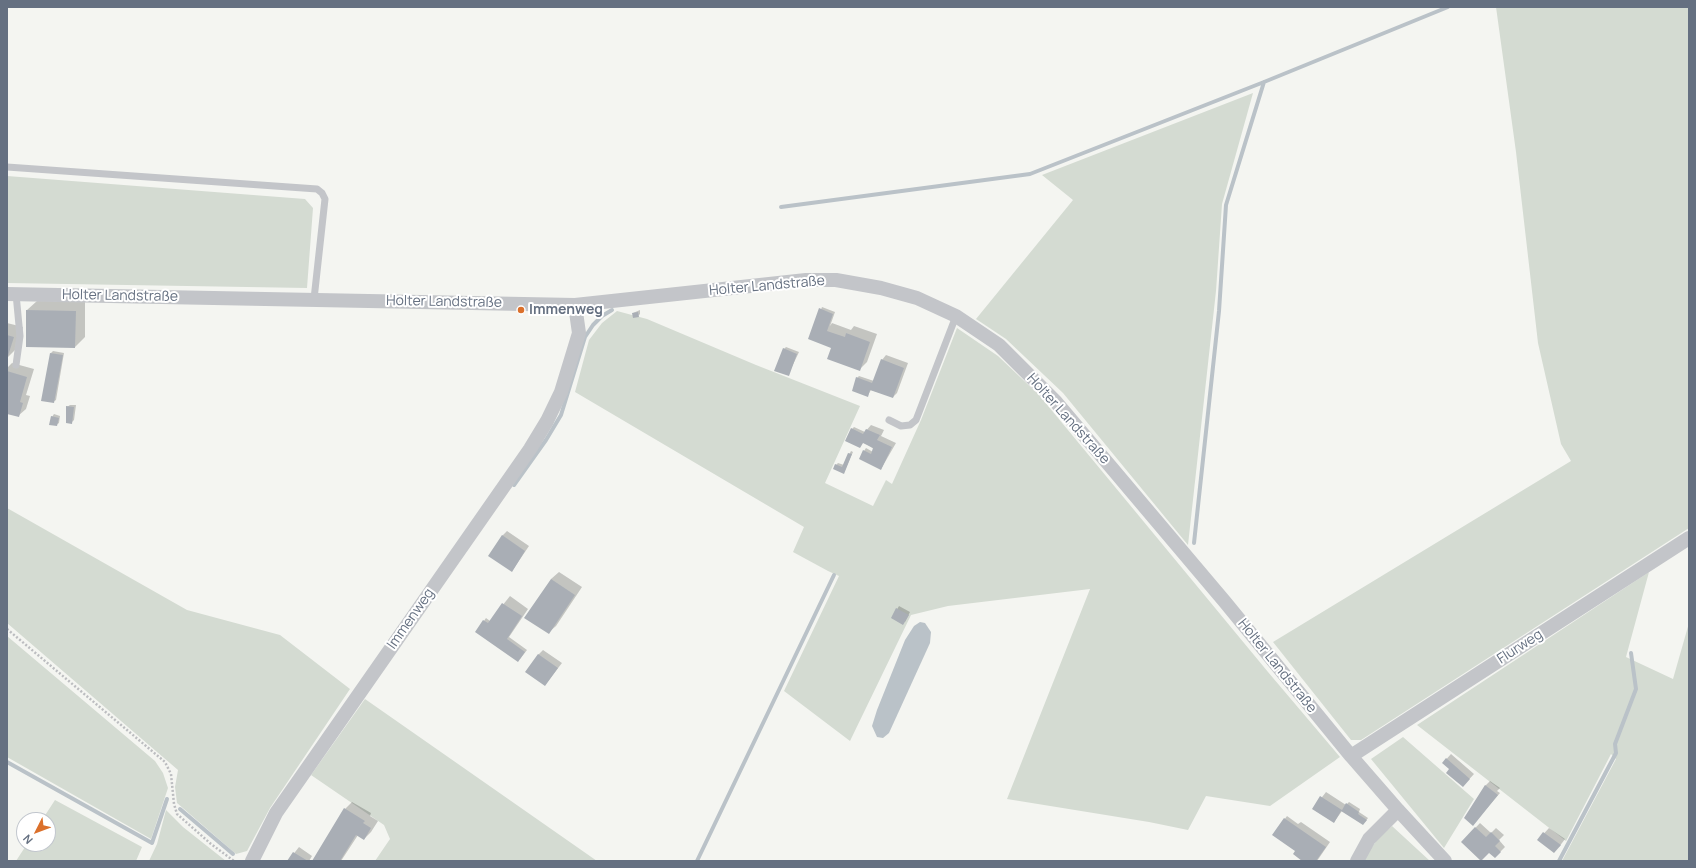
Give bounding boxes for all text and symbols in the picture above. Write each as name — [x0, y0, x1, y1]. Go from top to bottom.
street label: Holter Landstraße — [708, 273, 826, 299]
street label: Holter Landstraße — [62, 287, 178, 305]
street label: Holter Landstraße — [386, 293, 502, 311]
place label: Immenweg — [529, 302, 603, 318]
marker: Immenweg — [516, 305, 526, 315]
street label: Holter Landstraße — [1023, 370, 1113, 468]
street label: Immenweg — [384, 585, 438, 653]
street label: Holter Landstraße — [1234, 616, 1320, 716]
street label: Flurweg — [1494, 626, 1546, 668]
north arrow — [16, 812, 56, 852]
text: N — [19, 832, 36, 848]

